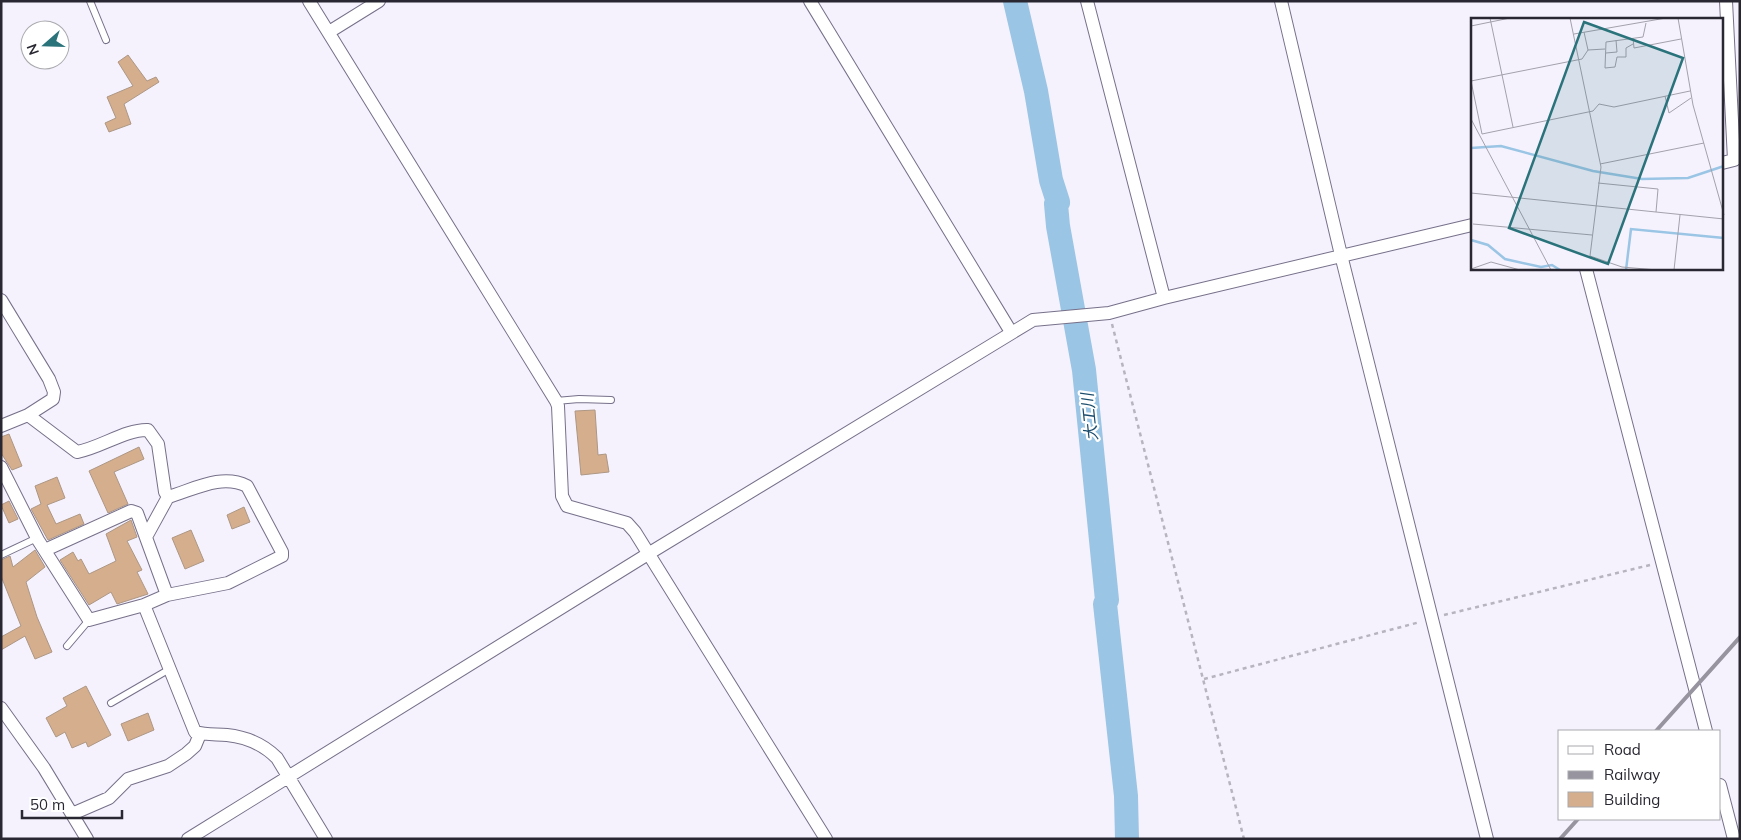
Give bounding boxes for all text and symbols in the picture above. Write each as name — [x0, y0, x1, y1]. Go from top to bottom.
inset map — [1471, 18, 1724, 270]
north arrow — [20, 20, 70, 70]
text: N — [23, 41, 43, 57]
water label: 大工川 — [1076, 390, 1101, 442]
legend — [1558, 730, 1721, 820]
text: Road — [1604, 740, 1641, 759]
text: Railway — [1604, 765, 1660, 784]
scale bar — [22, 788, 122, 820]
text: Building — [1604, 790, 1660, 809]
text: 50 m — [30, 795, 65, 814]

